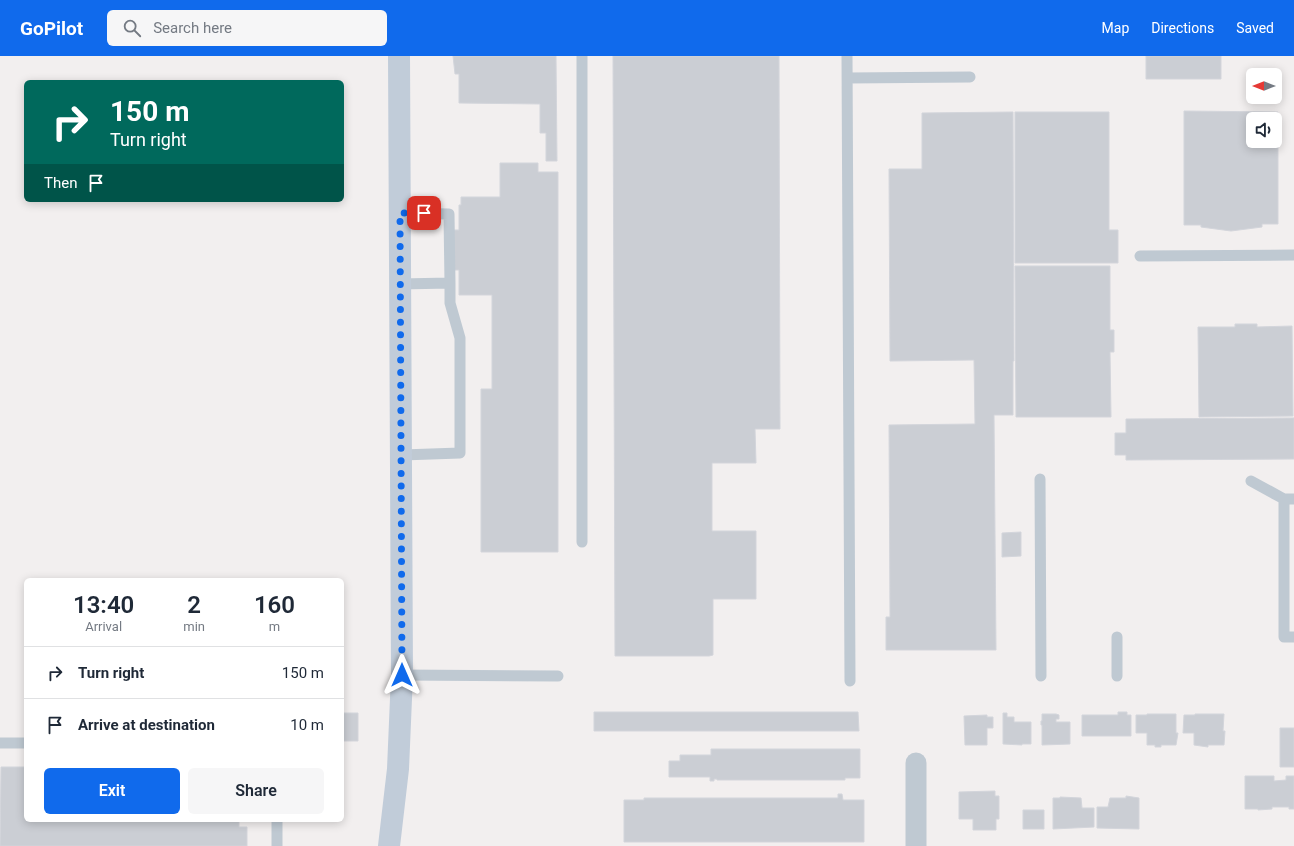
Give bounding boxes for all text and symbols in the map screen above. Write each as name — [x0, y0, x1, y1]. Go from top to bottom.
search box — [107, 10, 387, 46]
text: GoPilot — [20, 17, 83, 40]
icon: search — [121, 17, 143, 39]
text: Search here — [153, 19, 232, 37]
text: Map — [1102, 20, 1129, 36]
text: Directions — [1151, 20, 1214, 36]
text: Saved — [1236, 20, 1274, 36]
north arrow — [1246, 68, 1282, 104]
map controls — [1246, 68, 1282, 148]
text: 150 m — [110, 95, 189, 128]
icon: right — [44, 96, 96, 148]
button: sound — [1246, 112, 1282, 148]
text: Turn right — [110, 129, 187, 150]
icon: arrive — [85, 172, 107, 194]
text: Then — [44, 174, 77, 192]
pin — [407, 196, 441, 230]
icon: arrive — [413, 202, 435, 224]
text: 13:40 — [73, 591, 134, 619]
text: 2 — [187, 591, 201, 619]
text: 160 — [254, 591, 295, 619]
text: Arrival — [85, 619, 122, 634]
text: min — [183, 619, 205, 634]
text: m — [269, 619, 280, 634]
position arrow — [381, 654, 423, 696]
icon: right — [44, 662, 66, 684]
text: Turn right — [78, 664, 144, 682]
text: 150 m — [282, 664, 324, 682]
icon: arrive — [44, 714, 66, 736]
text: Arrive at destination — [78, 716, 215, 734]
text: 10 m — [290, 716, 324, 734]
button: Exit — [44, 768, 180, 814]
button: Share — [188, 768, 324, 814]

